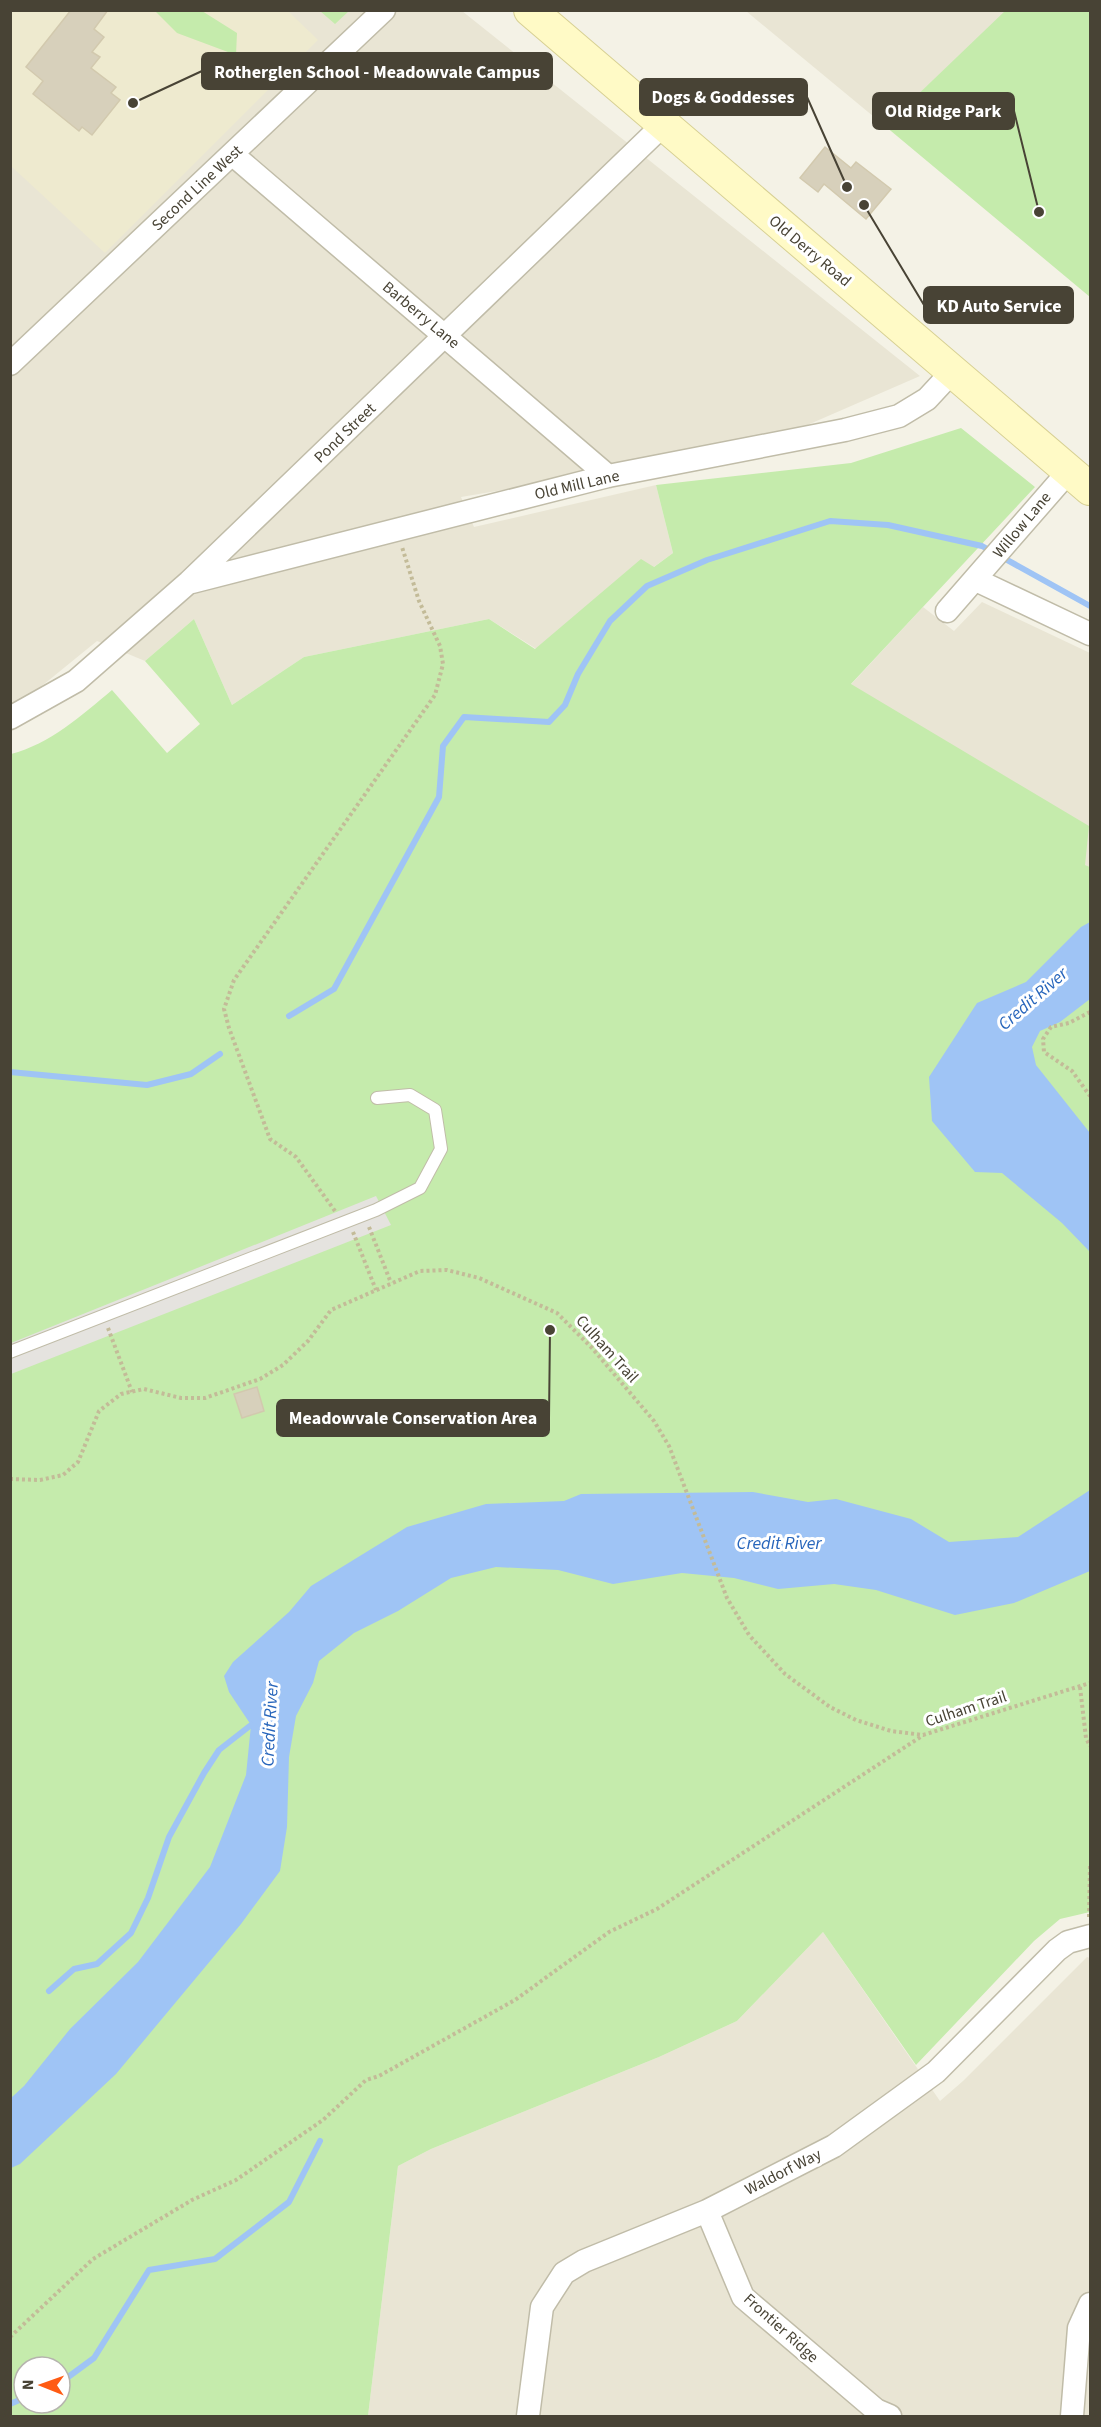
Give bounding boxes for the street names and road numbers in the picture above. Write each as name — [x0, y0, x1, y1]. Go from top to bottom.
street label: Second Line West — [147, 140, 248, 236]
street label: Old Derry Road — [764, 210, 856, 292]
street label: Barberry Lane — [378, 276, 464, 354]
street label: Pond Street — [309, 397, 381, 468]
street label: Old Mill Lane — [533, 465, 622, 505]
street label: Willow Lane — [988, 487, 1056, 563]
street label: Culham Trail — [571, 1310, 643, 1388]
street label: Culham Trail — [923, 1686, 1009, 1732]
street label: Waldorf Way — [741, 2143, 826, 2201]
street label: Frontier Ridge — [739, 2288, 823, 2368]

